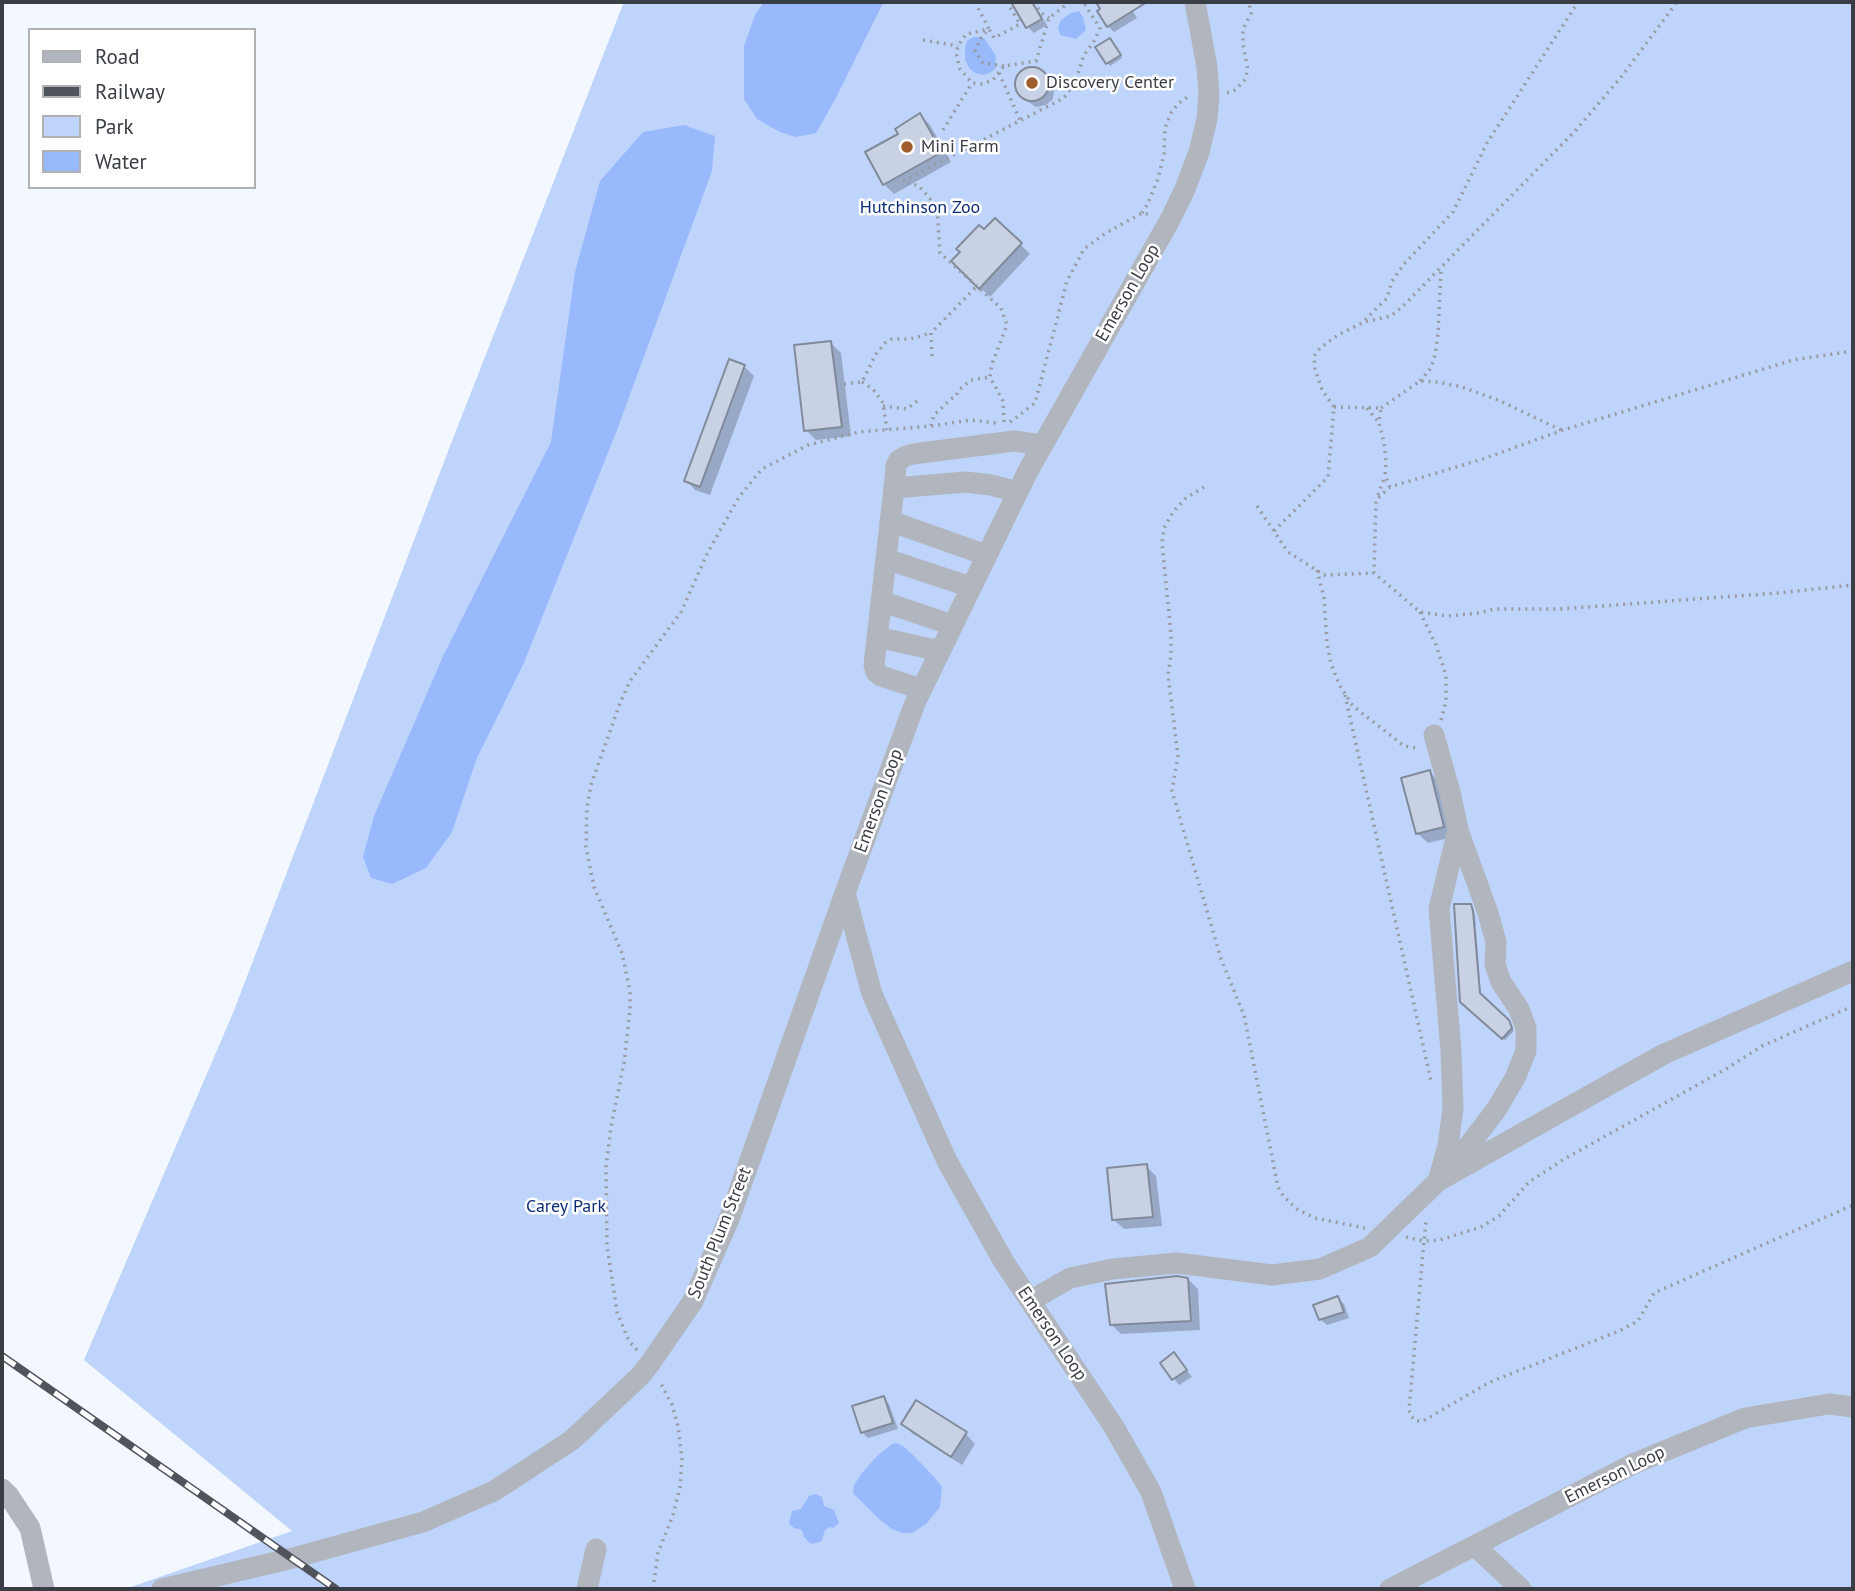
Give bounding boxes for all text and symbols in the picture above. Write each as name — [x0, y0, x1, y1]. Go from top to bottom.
legend — [28, 28, 256, 189]
text: Road — [95, 43, 139, 70]
place label: Discovery Center — [1046, 72, 1174, 94]
marker: Discovery Center — [1024, 75, 1040, 91]
text: Railway — [95, 78, 165, 105]
text: Park — [95, 113, 134, 140]
place label: Mini Farm — [921, 136, 999, 158]
marker: Mini Farm — [899, 139, 915, 155]
text: Water — [95, 148, 147, 175]
park label: Hutchinson Zoo — [860, 197, 980, 219]
street label: Emerson Loop — [1091, 241, 1165, 345]
street label: Emerson Loop — [850, 746, 908, 856]
street label: South Plum Street — [684, 1164, 756, 1302]
park label: Carey Park — [526, 1196, 606, 1218]
street label: Emerson Loop — [1013, 1283, 1091, 1385]
street label: Emerson Loop — [1561, 1441, 1669, 1509]

